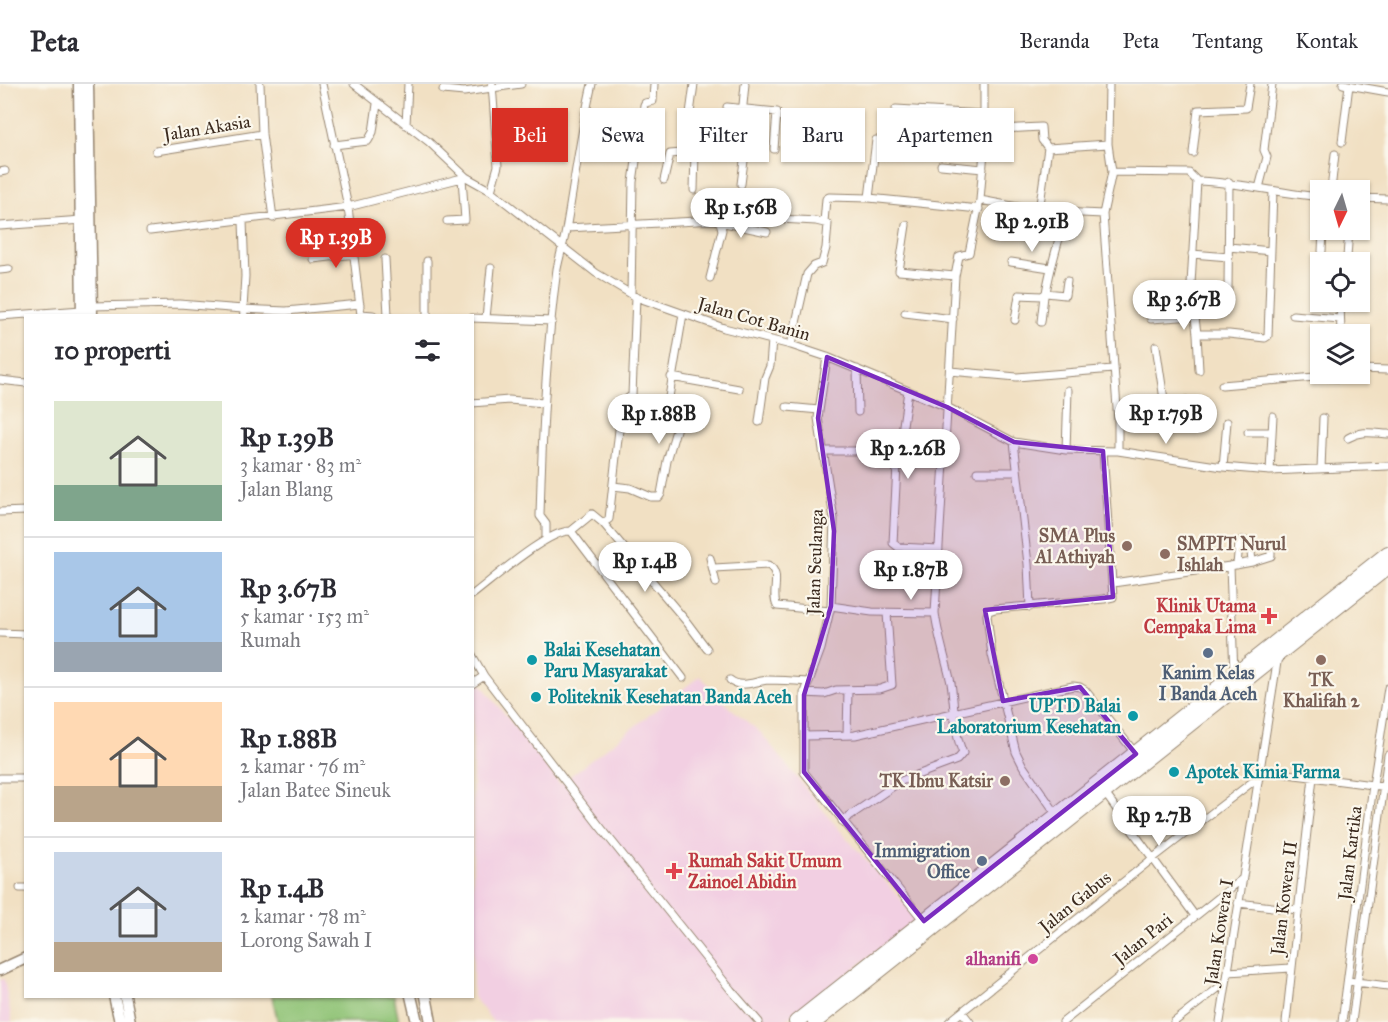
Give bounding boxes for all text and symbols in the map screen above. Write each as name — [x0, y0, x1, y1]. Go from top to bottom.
text: Peta — [30, 24, 79, 59]
text: Beranda — [1019, 28, 1090, 54]
text: Peta — [1123, 28, 1159, 54]
text: Tentang — [1192, 28, 1262, 54]
text: Kontak — [1295, 28, 1358, 54]
chip: Beli — [492, 108, 568, 162]
chip: Sewa — [580, 108, 665, 162]
chip: Filter — [677, 108, 769, 162]
chip: Baru — [781, 108, 865, 162]
chip: Apartemen — [877, 108, 1014, 162]
street label: Jalan Akasia — [160, 110, 253, 147]
north arrow — [1310, 180, 1370, 240]
map controls — [1310, 180, 1370, 384]
pin: Rp 1.56B — [679, 188, 803, 239]
text: Rp 1.56B — [705, 195, 777, 219]
pin: Rp 2.91B — [970, 202, 1094, 253]
text: Rp 2.91B — [995, 209, 1069, 233]
pin: Rp 1.39B — [274, 218, 398, 269]
text: Rp 1.39B — [300, 225, 372, 249]
button: locate — [1310, 252, 1370, 312]
pin: Rp 3.67B — [1122, 280, 1246, 331]
text: Rp 3.67B — [1147, 287, 1221, 311]
street label: Jalan Cot Banin — [693, 292, 813, 347]
button: layers — [1310, 324, 1370, 384]
text: 10 properti — [54, 334, 171, 366]
icon: filters — [411, 334, 444, 367]
pin: Rp 1.88B — [597, 394, 721, 445]
pin: Rp 1.79B — [1104, 394, 1228, 445]
text: Rp 1.88B — [622, 401, 696, 425]
text: Rp 1.79B — [1129, 401, 1203, 425]
text: Rp 1.39B — [240, 421, 334, 453]
icon: home — [102, 425, 174, 497]
pin: Rp 2.26B — [846, 429, 970, 480]
text: Rp 2.26B — [870, 436, 946, 460]
text: 3 kamar · 83 m² — [240, 453, 361, 477]
text: Jalan Blang — [240, 477, 332, 501]
street label: Jalan Seulanga — [802, 508, 829, 617]
place label: SMA Plus Al Athiyah — [1034, 525, 1116, 569]
place label: SMPIT Nurul Ishlah — [1177, 533, 1287, 576]
marker: SMA Plus Al Athiyah — [1120, 539, 1134, 553]
pin: Rp 1.4B — [590, 542, 700, 593]
marker: SMPIT Nurul Ishlah — [1158, 547, 1172, 561]
text: Rp 1.4B — [613, 549, 678, 573]
pin: Rp 1.87B — [849, 550, 973, 601]
text: Rp 1.87B — [874, 557, 948, 581]
text: Rp 3.67B — [240, 572, 337, 604]
icon: home — [102, 576, 174, 648]
place label: Klinik Utama Cempaka Lima — [1144, 595, 1256, 639]
text: 5 kamar · 153 m² — [240, 604, 369, 628]
marker: Klinik Utama Cempaka Lima — [1260, 607, 1278, 625]
text: Rumah — [240, 628, 301, 652]
place label: Balai Kesehatan Paru Masyarakat — [544, 639, 668, 683]
marker: Kanim Kelas I Banda Aceh — [1201, 646, 1215, 660]
marker: Balai Kesehatan Paru Masyarakat — [525, 653, 539, 667]
marker: TK Khalifah 2 — [1314, 653, 1328, 667]
place label: Kanim Kelas I Banda Aceh — [1159, 662, 1258, 705]
place label: TK Khalifah 2 — [1283, 669, 1360, 712]
place label: Politeknik Kesehatan Banda Aceh — [548, 686, 793, 708]
marker: Politeknik Kesehatan Banda Aceh — [529, 690, 543, 704]
place label: UPTD Balai Laboratorium Kesehatan — [937, 695, 1122, 738]
marker: UPTD Balai Laboratorium Kesehatan — [1126, 709, 1140, 723]
text: Rp 1.88B — [240, 722, 337, 754]
icon: home — [102, 726, 174, 798]
text: 2 kamar · 76 m² — [240, 754, 365, 778]
place label: Apotek Kimia Farma — [1185, 761, 1340, 784]
marker: Apotek Kimia Farma — [1167, 765, 1181, 779]
place label: TK Ibnu Katsir — [878, 770, 994, 792]
marker: TK Ibnu Katsir — [998, 774, 1012, 788]
text: Jalan Batee Sineuk — [240, 778, 391, 802]
pin: Rp 2.7B — [1104, 796, 1214, 847]
text: Rp 2.7B — [1126, 803, 1192, 827]
street label: Jalan Kartika — [1333, 804, 1368, 904]
street label: Jalan Kowera II — [1266, 839, 1303, 959]
place label: Immigration Office — [874, 840, 970, 883]
place label: Rumah Sakit Umum Zainoel Abidin — [688, 850, 842, 893]
marker: Immigration Office — [975, 854, 989, 868]
marker: Rumah Sakit Umum Zainoel Abidin — [665, 862, 683, 880]
street label: Jalan Gabus — [1033, 866, 1116, 940]
text: Rp 1.4B — [240, 872, 325, 904]
icon: home — [102, 876, 174, 948]
street label: Jalan Kowera I — [1199, 877, 1239, 989]
text: 2 kamar · 78 m² — [240, 904, 366, 928]
street label: Jalan Pari — [1107, 908, 1178, 972]
text: Lorong Sawah I — [240, 928, 372, 952]
place label: alhanifi — [966, 948, 1022, 970]
marker: alhanifi — [1026, 952, 1040, 966]

